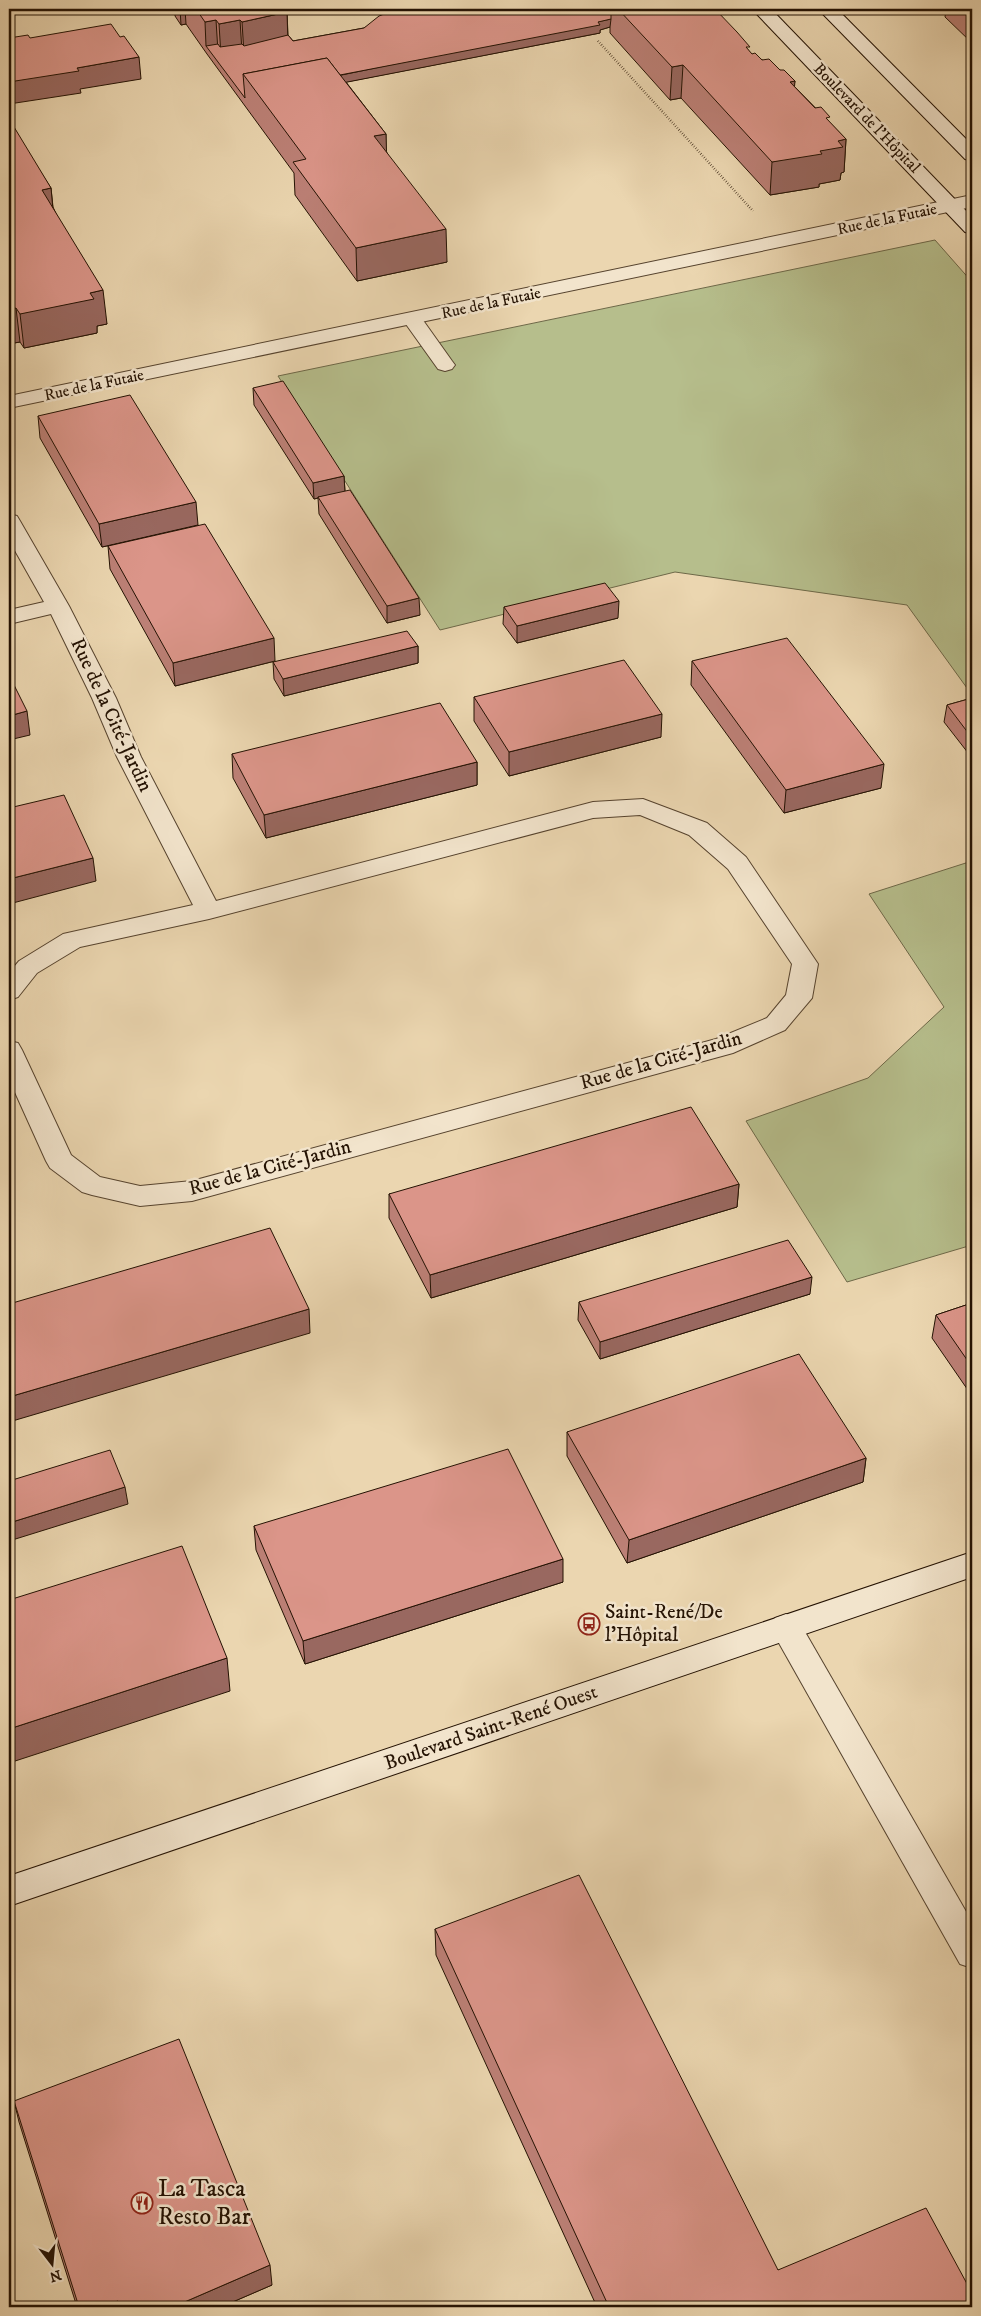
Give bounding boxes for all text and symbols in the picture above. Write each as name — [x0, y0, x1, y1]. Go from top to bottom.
street label: Boulevard de l'Hôpital — [809, 59, 925, 177]
street label: Rue de la Futaie — [835, 199, 939, 239]
street label: Rue de la Futaie — [439, 283, 543, 323]
street label: Rue de la Futaie — [42, 365, 146, 405]
street label: Rue de la Cité-Jardin — [64, 634, 158, 796]
street label: Rue de la Cité-Jardin — [577, 1026, 745, 1096]
street label: Rue de la Cité-Jardin — [186, 1134, 354, 1202]
place label: Saint-René/De l'Hôpital — [605, 1600, 723, 1648]
bus stop icon: Saint-René/De l'Hôpital — [577, 1612, 601, 1636]
street label: Boulevard Saint-René Ouest — [381, 1680, 601, 1776]
place label: La Tasca Resto Bar — [158, 2174, 251, 2232]
restaurant icon: La Tasca Resto Bar — [130, 2191, 154, 2215]
north arrow — [28, 2238, 78, 2288]
text: N — [47, 2265, 63, 2286]

